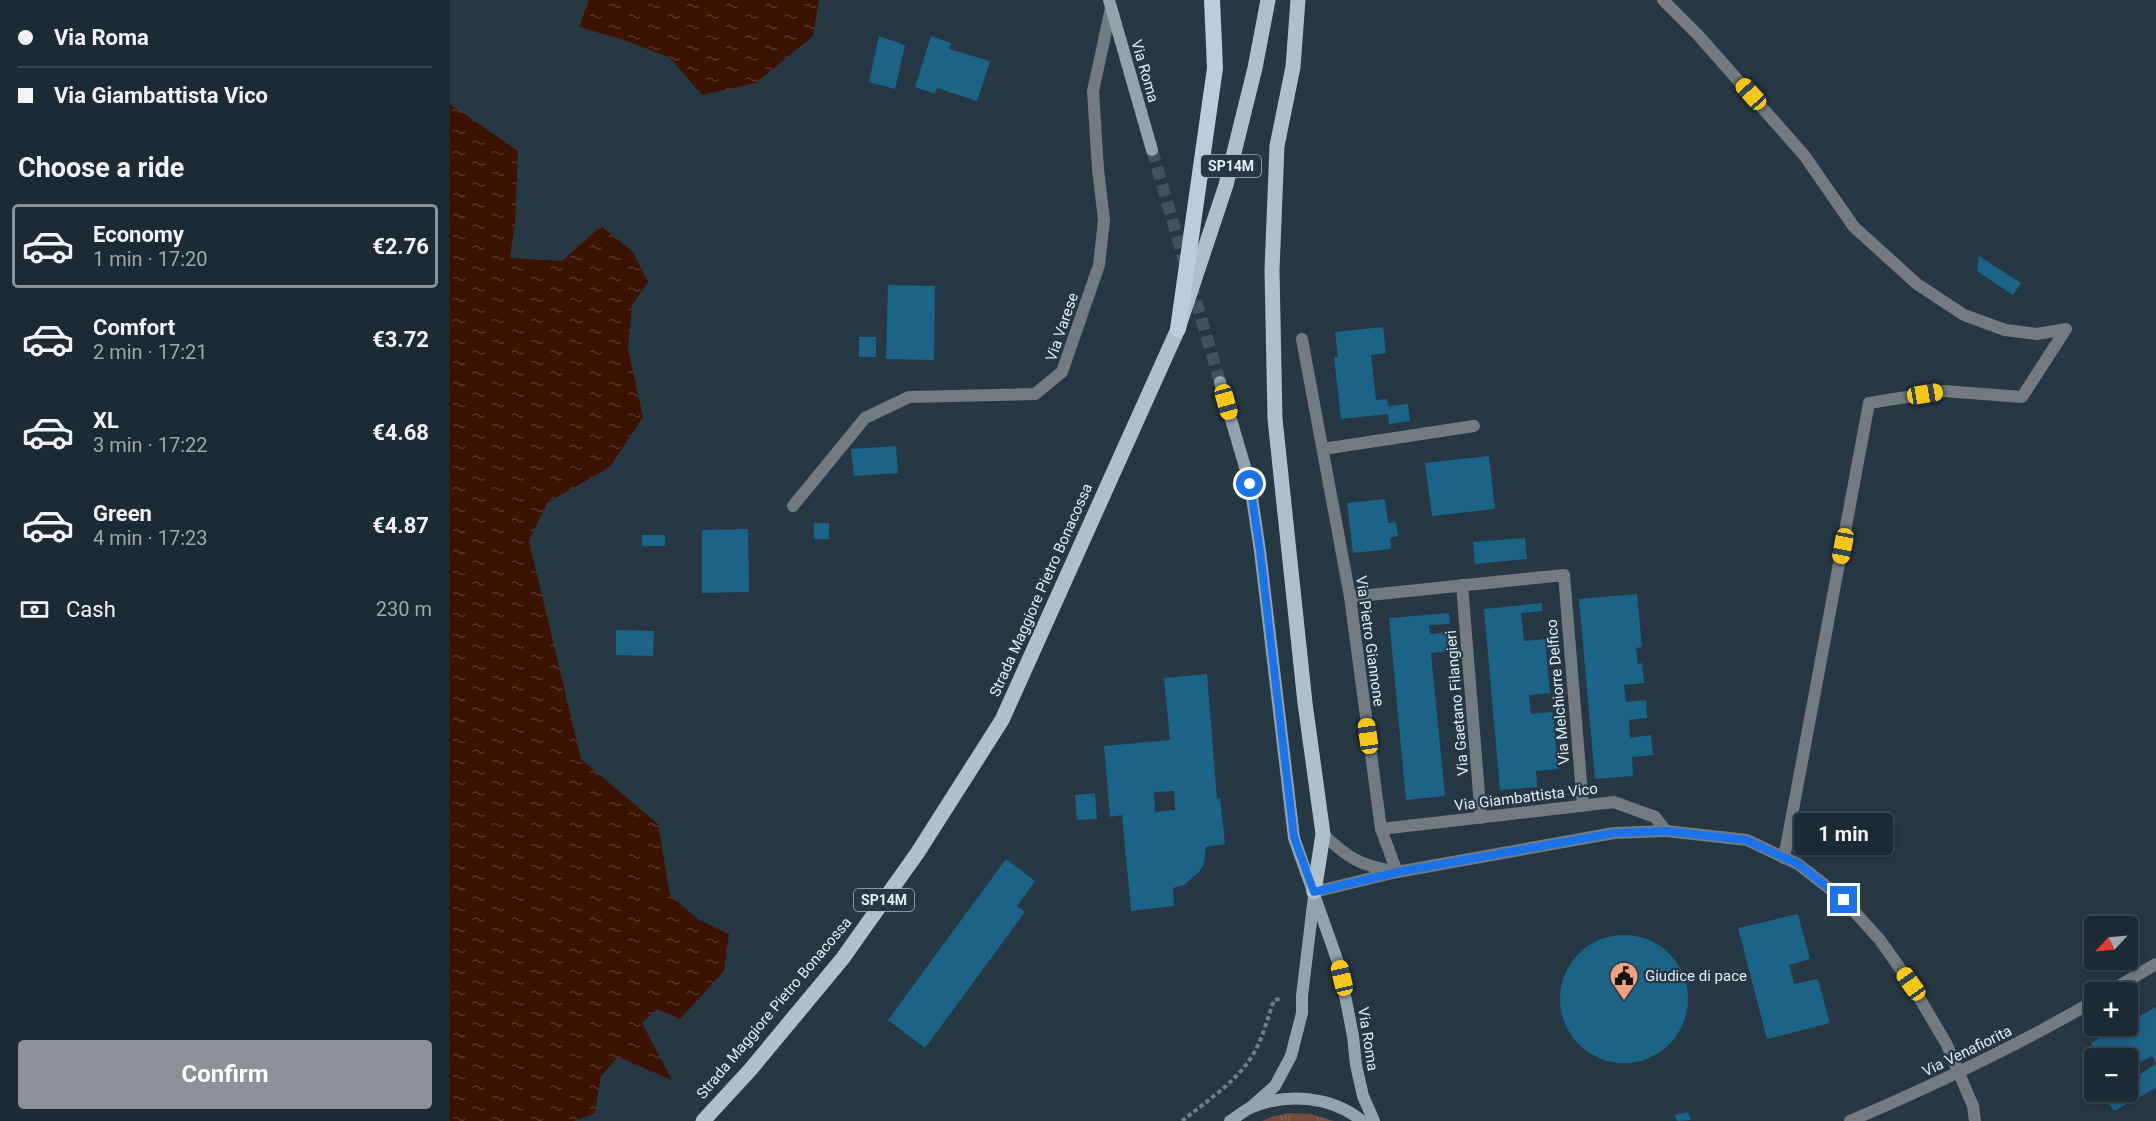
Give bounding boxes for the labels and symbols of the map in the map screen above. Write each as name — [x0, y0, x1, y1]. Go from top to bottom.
street label: Via Roma — [1128, 38, 1162, 104]
car — [1732, 75, 1770, 113]
road number: SP14M — [1201, 155, 1261, 177]
street label: Via Varese — [1042, 290, 1082, 364]
car — [1212, 382, 1240, 422]
car — [1906, 382, 1944, 406]
route start — [1236, 470, 1263, 497]
street label: Strada Maggiore Pietro Bonacossa — [986, 481, 1096, 699]
car — [1831, 527, 1855, 565]
street label: Via Pietro Giannone — [1352, 575, 1388, 707]
street label: Via Melchiorre Delfico — [1543, 619, 1573, 765]
street label: Via Gaetano Filangieri — [1442, 630, 1472, 776]
car — [1357, 717, 1379, 755]
street label: Via Giambattista Vico — [1453, 779, 1599, 815]
callout: 1 min — [1794, 813, 1894, 855]
route end — [1830, 886, 1857, 913]
road number: SP14M — [854, 889, 914, 911]
street label: Strada Maggiore Pietro Bonacossa — [693, 914, 855, 1102]
north arrow — [2084, 916, 2138, 970]
car — [1329, 958, 1355, 998]
public building icon: Giudice di pace — [1608, 960, 1640, 1002]
car — [1893, 964, 1929, 1004]
place label: Giudice di pace — [1645, 967, 1747, 985]
street label: Via Roma — [1354, 1006, 1382, 1072]
street label: Via Venafiorita — [1919, 1022, 2015, 1080]

